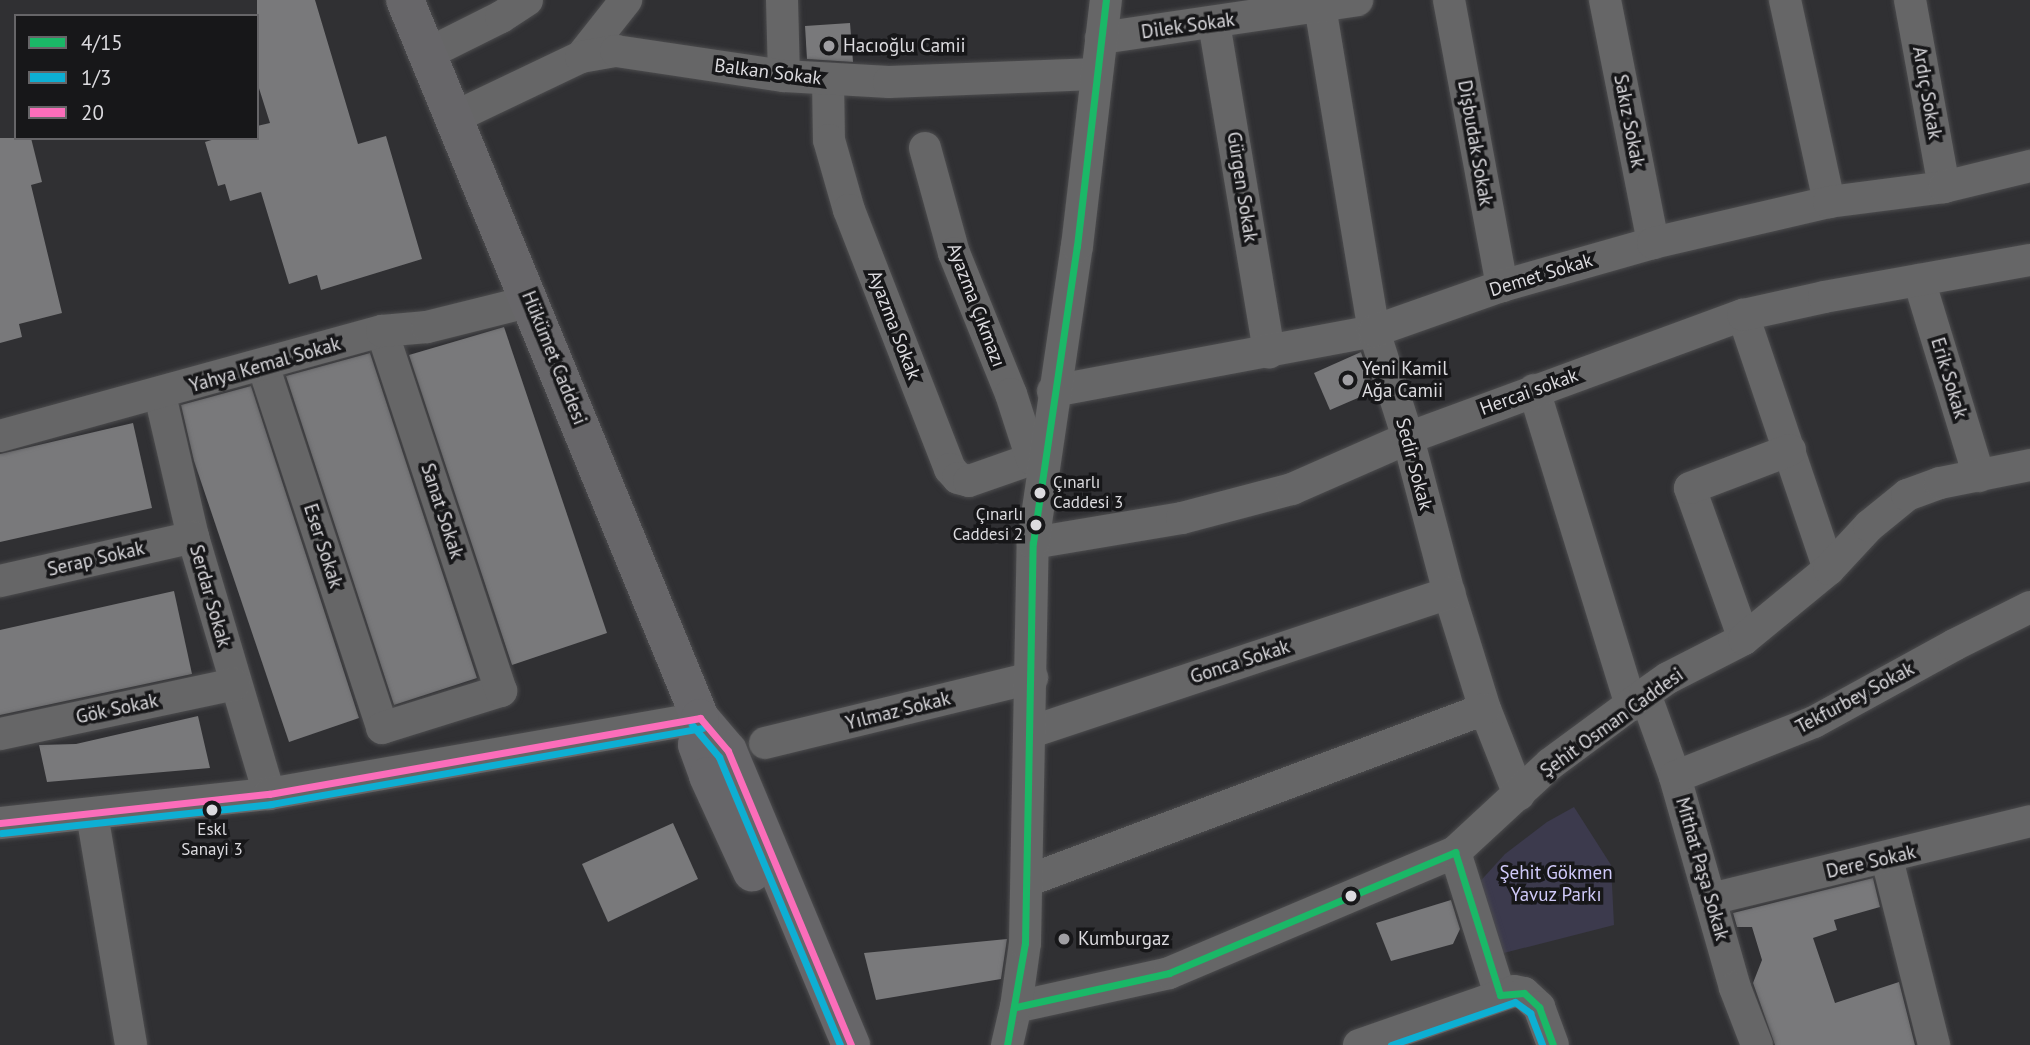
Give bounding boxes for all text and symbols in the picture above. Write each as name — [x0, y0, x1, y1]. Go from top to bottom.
street label: Dilek Sokak — [1139, 8, 1237, 44]
legend — [14, 14, 259, 140]
text: 4/15 — [81, 29, 123, 56]
place label: Hacıoğlu Camii — [843, 35, 966, 57]
marker: Hacıoğlu Camii — [821, 38, 837, 54]
street label: Ardıç Sokak — [1908, 45, 1946, 141]
street label: Balkan Sokak — [713, 54, 823, 90]
text: 1/3 — [81, 64, 111, 91]
street label: Sakız Sokak — [1609, 72, 1649, 170]
street label: Dişbudak Sokak — [1453, 78, 1497, 208]
text: 20 — [81, 99, 104, 126]
street label: Gürgen Sokak — [1222, 130, 1262, 244]
street label: Ayazma Çıkmazı — [942, 240, 1010, 370]
street label: Demet Sokak — [1487, 249, 1595, 301]
street label: Ayazma Sokak — [863, 267, 925, 383]
street label: Hükümet Caddesi — [517, 288, 591, 428]
street label: Yahya Kemal Sokak — [187, 333, 343, 397]
street label: Erik Sokak — [1926, 335, 1972, 421]
place label: Yeni Kamil Ağa Camii — [1362, 358, 1448, 402]
street label: Hercai sokak — [1477, 364, 1581, 420]
marker: Yeni Kamil Ağa Camii — [1340, 372, 1356, 388]
street label: Sedir Sokak — [1391, 415, 1437, 513]
street label: Sanat Sokak — [416, 461, 468, 561]
place label: Çınarlı Caddesi 3 — [1053, 473, 1123, 513]
marker: Çınarlı Caddesi 3 — [1033, 486, 1047, 500]
street label: Eser Sokak — [299, 501, 347, 591]
place label: Çınarlı Caddesi 2 — [953, 505, 1023, 545]
marker: Çınarlı Caddesi 2 — [1029, 518, 1043, 532]
street label: Serap Sokak — [45, 537, 147, 581]
street label: Serdar Sokak — [185, 542, 235, 650]
street label: Gonca Sokak — [1187, 635, 1293, 689]
street label: Tekfurbey Sokak — [1792, 657, 1918, 739]
street label: Şehit Osman Caddesi — [1536, 663, 1688, 783]
street label: Yılmaz Sokak — [843, 687, 953, 735]
street label: Gök Sokak — [74, 689, 160, 729]
street label: Mithat Paşa Sokak — [1671, 795, 1733, 943]
marker: Eskl Sanayi 3 — [205, 803, 219, 817]
place label: Eskl Sanayi 3 — [181, 820, 243, 860]
street label: Dere Sokak — [1824, 841, 1918, 883]
park label: Şehit Gökmen Yavuz Parkı — [1499, 862, 1613, 906]
unlabelled marker — [1344, 889, 1358, 903]
place label: Kumburgaz — [1078, 928, 1170, 950]
marker: Kumburgaz — [1056, 931, 1072, 947]

